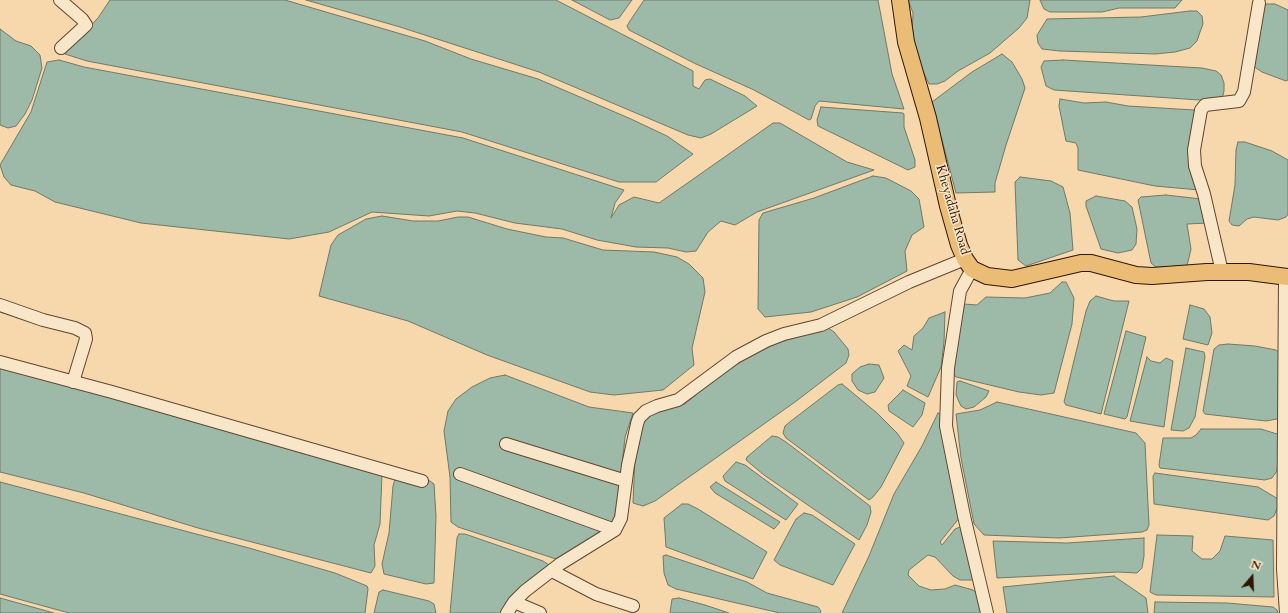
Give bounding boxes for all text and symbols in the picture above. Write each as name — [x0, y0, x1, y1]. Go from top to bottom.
street label: Kheyadaha Road — [932, 163, 972, 257]
north arrow — [1232, 557, 1272, 597]
text: N — [1249, 557, 1263, 574]

